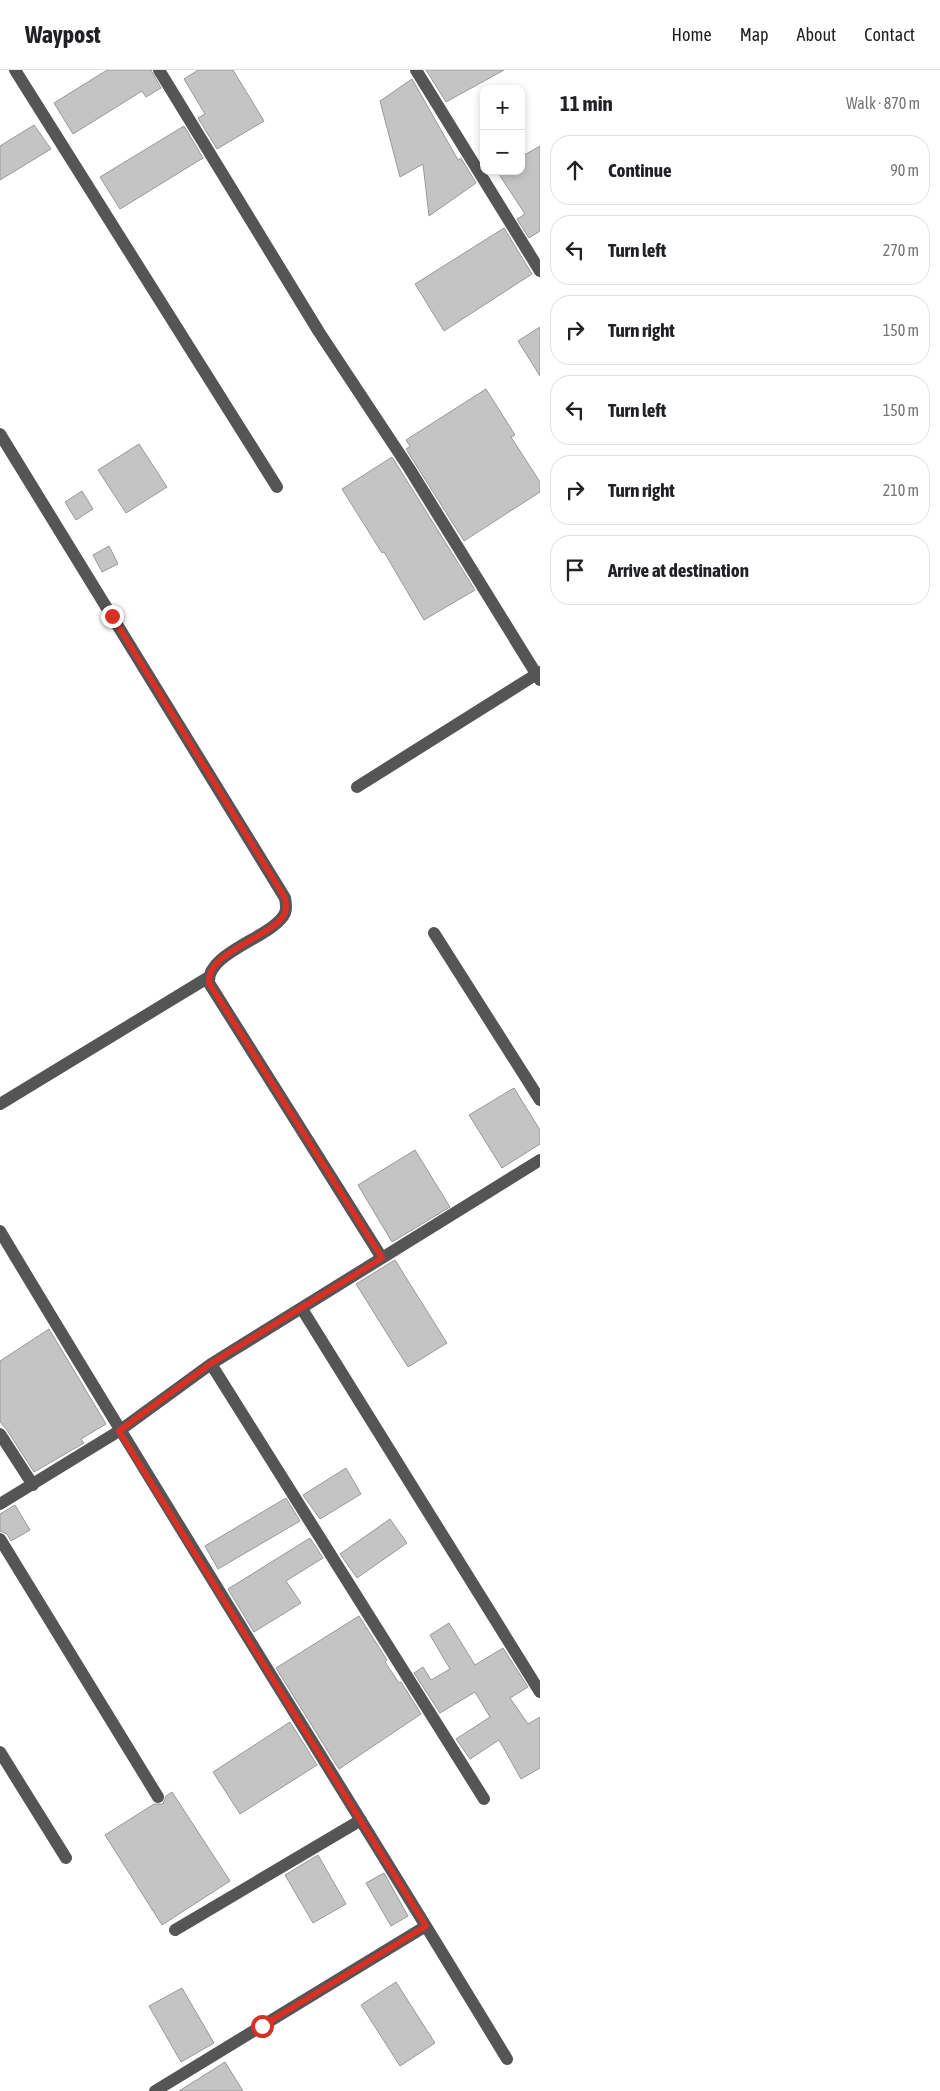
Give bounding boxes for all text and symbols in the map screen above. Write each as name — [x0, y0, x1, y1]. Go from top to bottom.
text: Waypost — [25, 21, 101, 48]
text: Home — [672, 24, 712, 45]
text: Map — [740, 24, 769, 45]
text: About — [797, 24, 836, 45]
text: Contact — [864, 24, 915, 45]
map controls — [480, 85, 525, 175]
button: + — [480, 85, 525, 130]
text: 11 min — [560, 91, 613, 115]
text: Walk · 870 m — [846, 94, 920, 112]
button: − — [480, 130, 525, 175]
icon: ahead — [561, 156, 589, 184]
text: Continue — [608, 159, 672, 181]
text: 90 m — [890, 161, 919, 179]
icon: left — [561, 236, 589, 264]
text: Turn left — [608, 239, 666, 261]
text: 270 m — [883, 241, 919, 259]
icon: right — [561, 316, 589, 344]
text: Turn right — [608, 319, 675, 341]
text: 150 m — [883, 321, 919, 339]
icon: left — [561, 396, 589, 424]
text: Turn left — [608, 399, 666, 421]
text: 150 m — [883, 401, 919, 419]
icon: right — [561, 476, 589, 504]
text: Turn right — [608, 479, 675, 501]
text: 210 m — [883, 481, 919, 499]
icon: arrive — [561, 556, 589, 584]
text: Arrive at destination — [608, 559, 749, 581]
route end — [101, 605, 124, 628]
route start — [251, 2015, 274, 2038]

